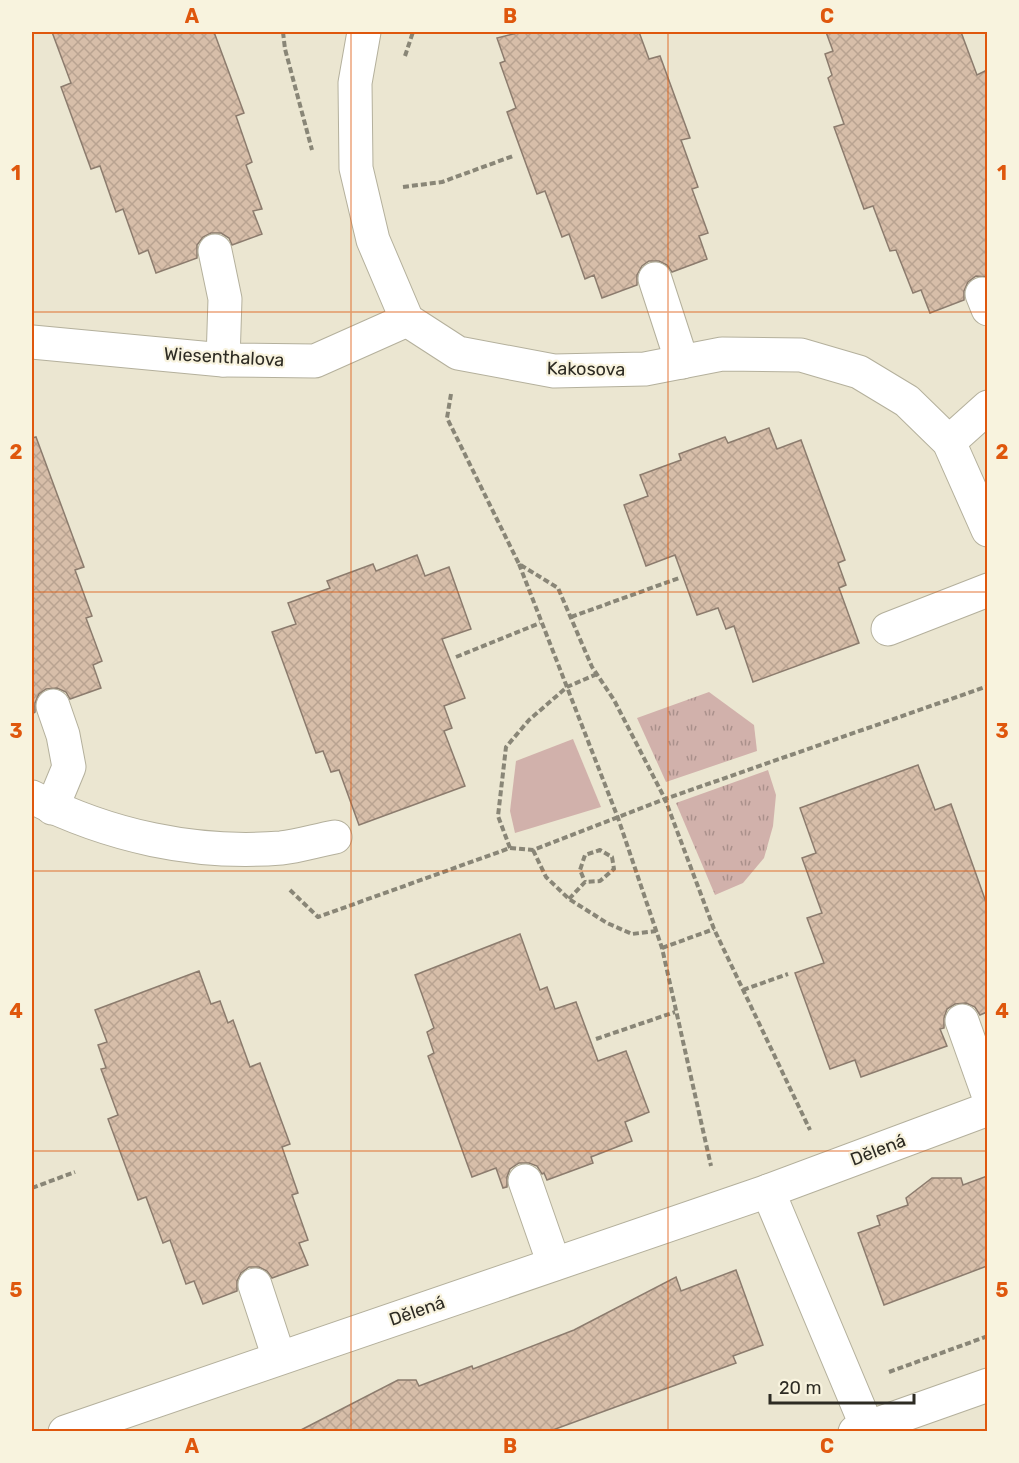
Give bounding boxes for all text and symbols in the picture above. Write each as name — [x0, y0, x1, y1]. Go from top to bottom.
text: A — [185, 4, 200, 28]
text: B — [503, 4, 517, 28]
text: C — [820, 4, 834, 28]
text: 1 — [11, 161, 21, 185]
text: 1 — [997, 161, 1007, 185]
street label: Wiesenthalova — [163, 343, 285, 371]
street label: Kakosova — [547, 357, 625, 381]
text: 2 — [10, 440, 23, 464]
text: 2 — [996, 440, 1009, 464]
text: 3 — [9, 719, 23, 743]
text: 3 — [995, 719, 1009, 743]
text: 4 — [9, 999, 23, 1023]
text: 4 — [995, 999, 1009, 1023]
street label: Dělená — [847, 1129, 909, 1171]
text: 5 — [10, 1278, 23, 1302]
text: 5 — [996, 1278, 1009, 1302]
street label: Dělená — [386, 1291, 448, 1331]
scale bar — [770, 1367, 914, 1405]
text: 20 m — [779, 1377, 821, 1399]
text: A — [185, 1434, 200, 1458]
text: B — [503, 1434, 517, 1458]
text: C — [820, 1434, 834, 1458]

